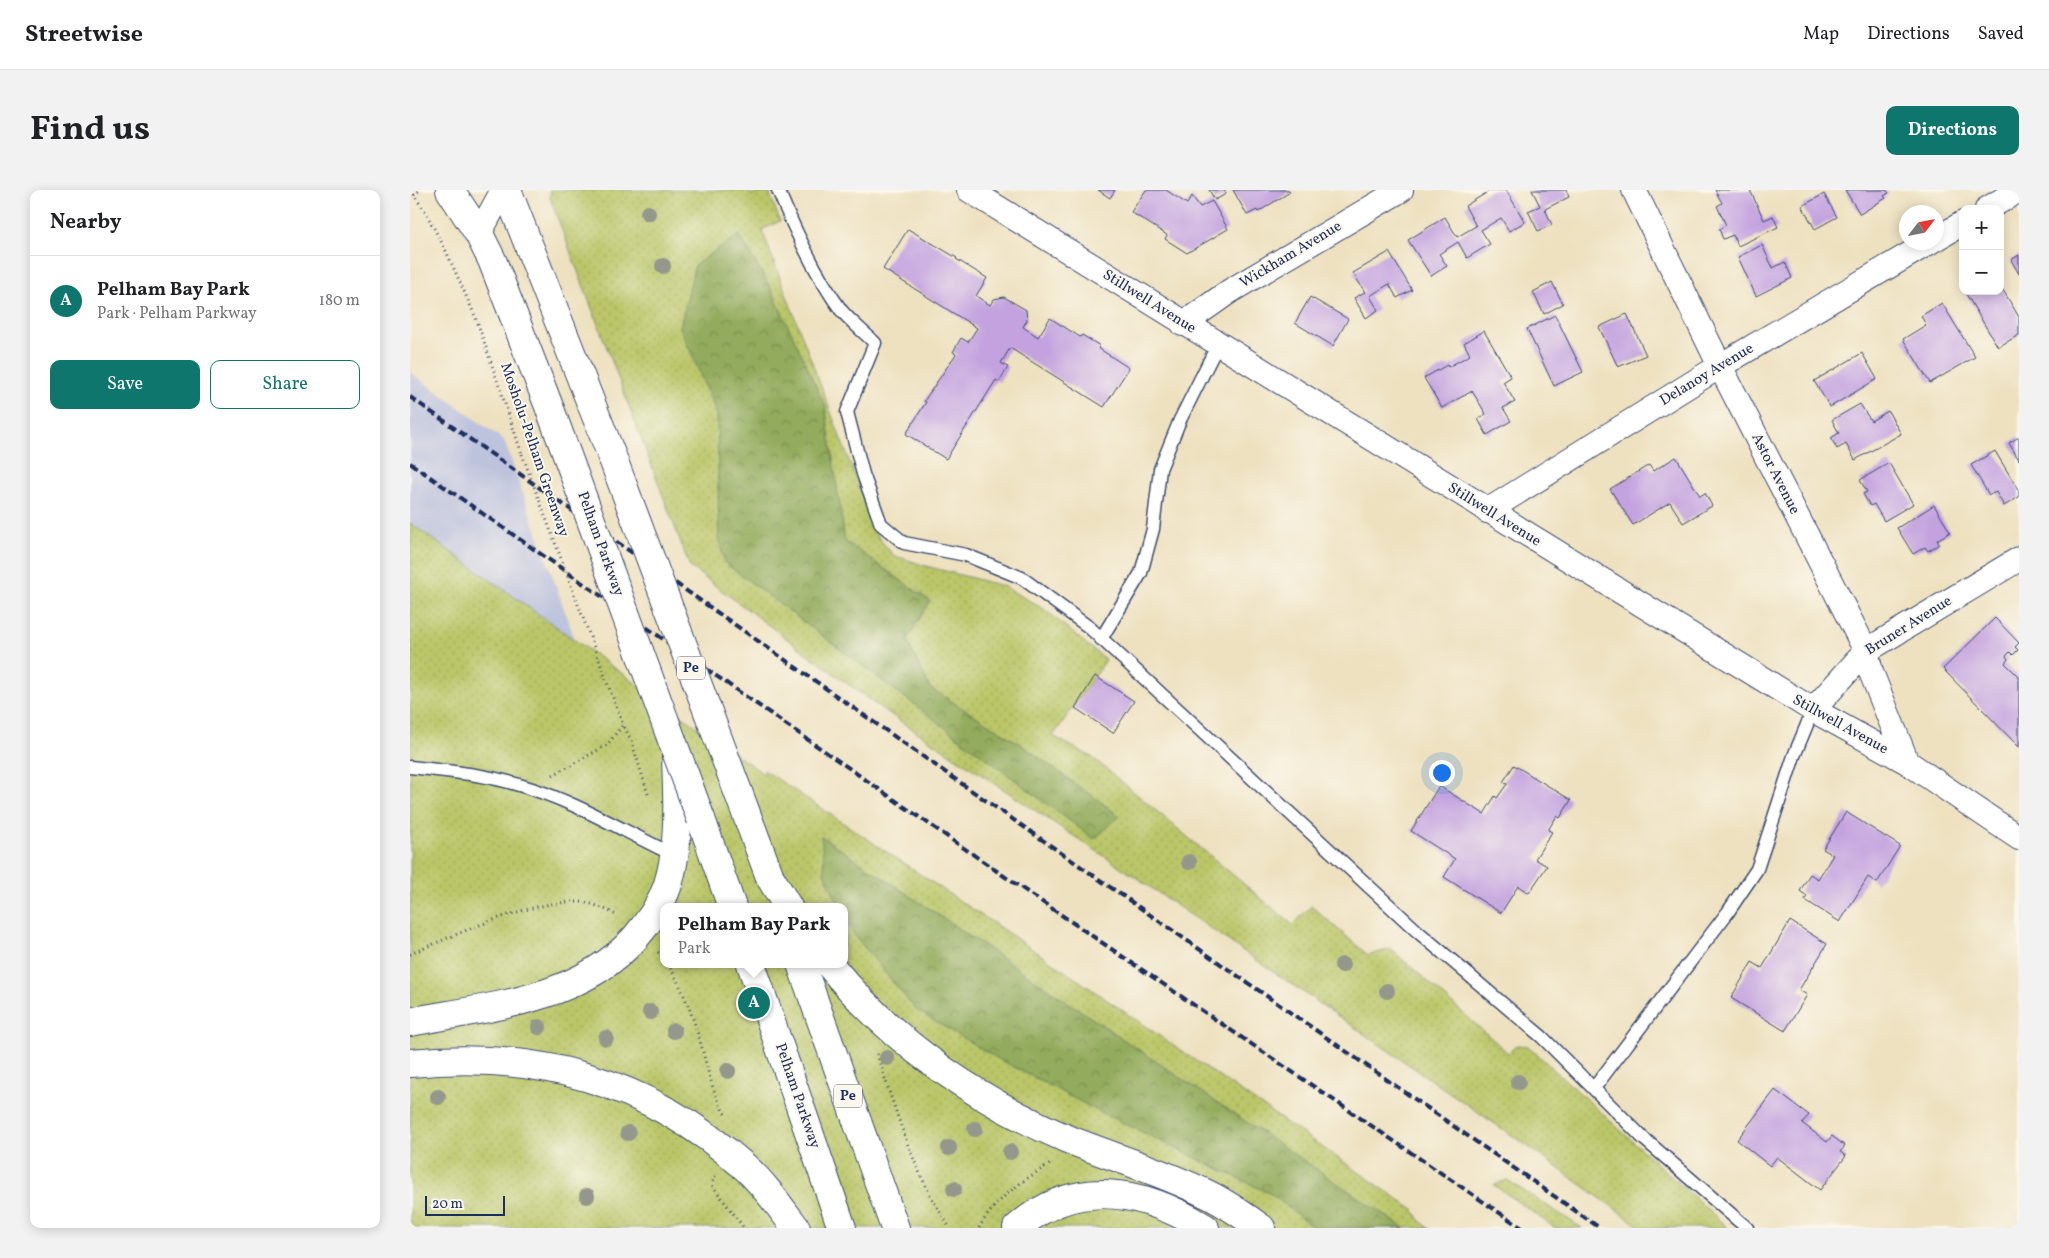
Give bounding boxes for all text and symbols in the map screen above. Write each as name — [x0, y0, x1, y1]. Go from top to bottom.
text: Streetwise — [25, 18, 143, 52]
text: Map — [1803, 22, 1839, 47]
text: Directions — [1867, 22, 1950, 47]
text: Saved — [1978, 22, 2024, 47]
text: Find us — [30, 106, 150, 154]
button: Directions — [1886, 106, 2019, 155]
north arrow — [1899, 205, 1944, 250]
map controls — [1959, 205, 2004, 295]
button: + — [1959, 205, 2004, 250]
text: Nearby — [50, 208, 121, 237]
street label: Wickham Avenue — [1236, 216, 1346, 294]
button: − — [1959, 250, 2004, 295]
street label: Stillwell Avenue — [1098, 265, 1200, 339]
text: Pelham Bay Park — [97, 277, 250, 303]
text: A — [60, 290, 72, 312]
text: 180 m — [319, 290, 360, 312]
text: Park · Pelham Parkway — [97, 303, 257, 325]
street label: Delanoy Avenue — [1656, 339, 1758, 411]
button: Save — [50, 360, 200, 409]
button: Share — [210, 360, 360, 409]
street label: Mosholu-Pelham Greenway — [494, 360, 574, 540]
street label: Astor Avenue — [1746, 430, 1804, 518]
street label: Stillwell Avenue — [1443, 478, 1545, 552]
street label: Pelham Parkway — [571, 489, 629, 599]
street label: Bruner Avenue — [1862, 591, 1956, 661]
road number: Pe — [677, 656, 705, 679]
street label: Stillwell Avenue — [1788, 690, 1892, 760]
your location — [1429, 760, 1455, 786]
popup — [660, 903, 848, 968]
text: Pelham Bay Park — [678, 912, 830, 938]
text: Park — [678, 938, 710, 960]
pin: A — [738, 984, 770, 1022]
street label: Pelham Parkway — [769, 1041, 825, 1151]
road number: Pe — [834, 1084, 862, 1108]
scale bar — [425, 1193, 505, 1216]
text: 20 m — [432, 1195, 463, 1214]

